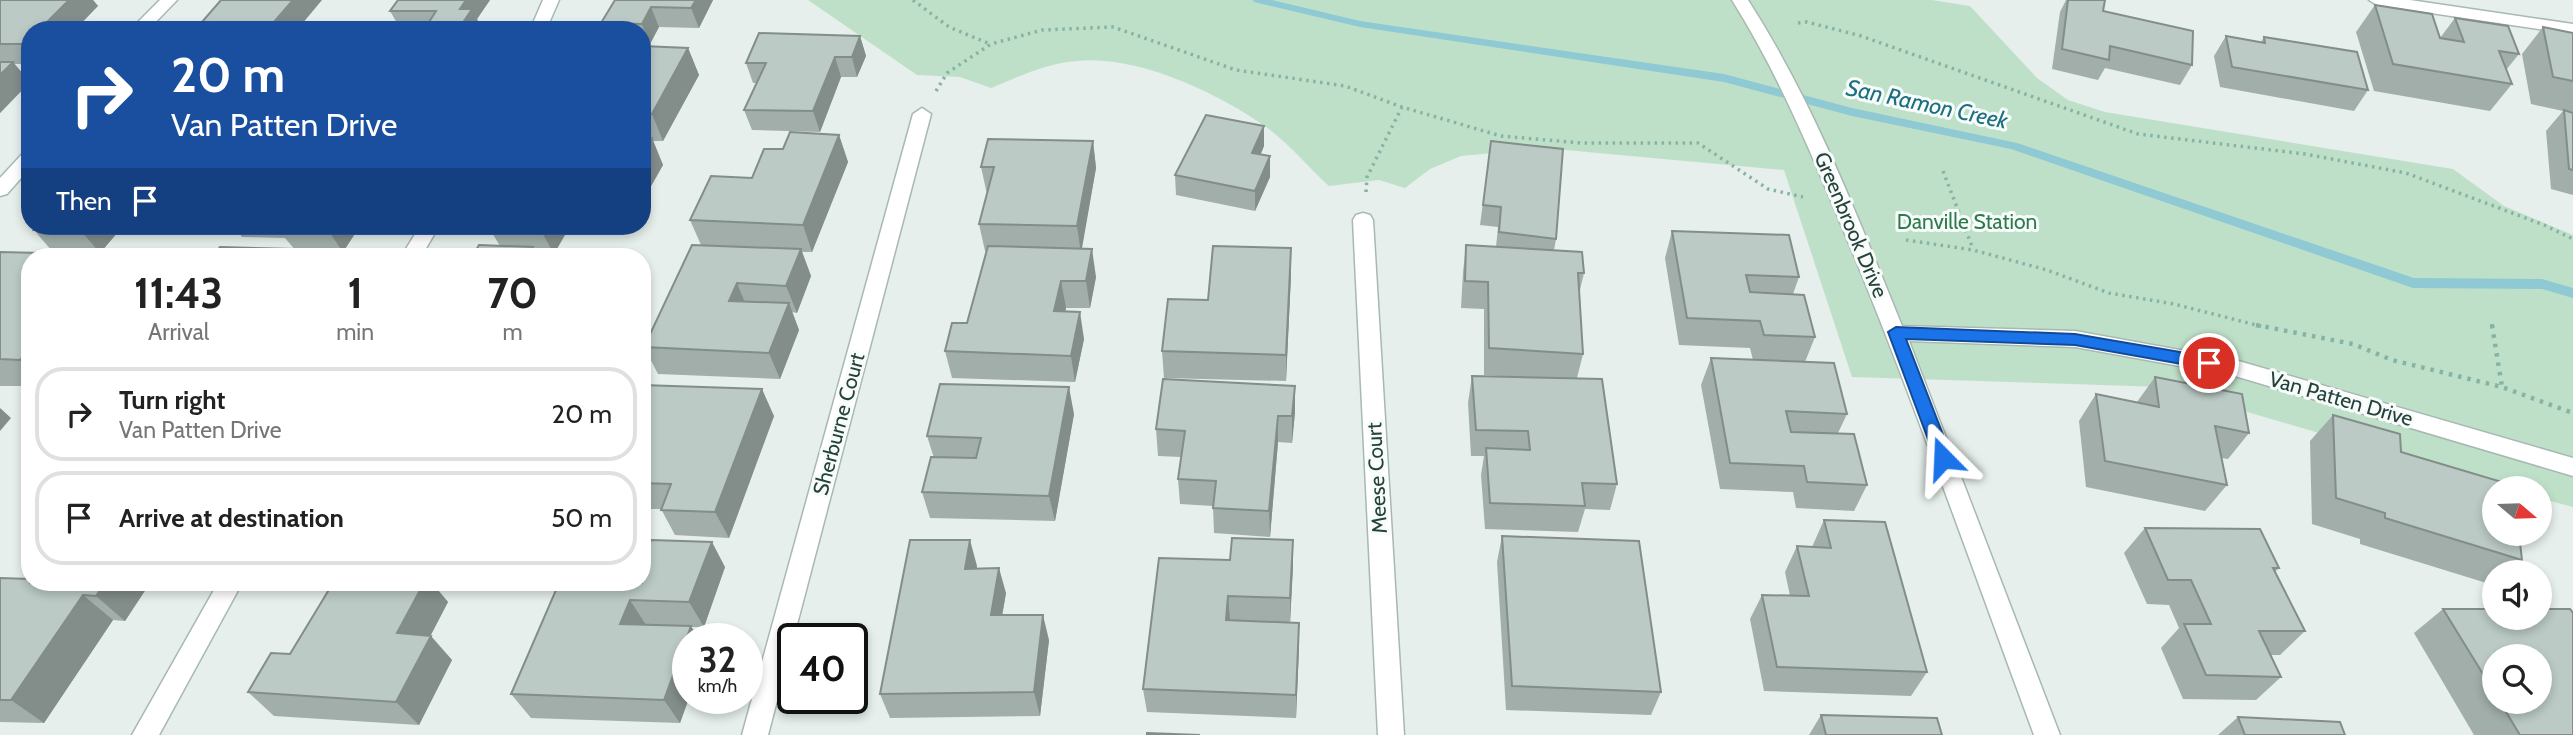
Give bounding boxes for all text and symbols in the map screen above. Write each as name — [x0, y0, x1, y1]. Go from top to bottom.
text: 20 m — [171, 45, 285, 104]
icon: right — [56, 49, 147, 140]
water label: San Ramon Creek — [1844, 73, 2011, 135]
text: Van Patten Drive — [171, 105, 397, 144]
street label: Greenbrook Drive — [1809, 148, 1894, 302]
icon: arrive — [126, 182, 164, 220]
text: Then — [56, 185, 112, 217]
park label: Danville Station — [1897, 209, 2037, 234]
text: 11:43 — [134, 267, 223, 319]
text: 1 — [347, 267, 363, 319]
text: 70 — [487, 267, 538, 319]
text: Arrival — [148, 318, 209, 346]
text: min — [336, 318, 374, 346]
text: m — [502, 318, 523, 346]
pin — [2179, 333, 2239, 393]
icon: arrive — [2190, 344, 2228, 382]
street label: Sherburne Court — [808, 350, 870, 498]
street label: Van Patten Drive — [2266, 366, 2416, 431]
text: Turn right — [119, 384, 225, 416]
icon: right — [60, 395, 98, 433]
text: 20 m — [552, 398, 612, 430]
text: Van Patten Drive — [119, 416, 282, 444]
position arrow — [1906, 421, 1980, 495]
street label: Meese Court — [1361, 422, 1392, 534]
north arrow — [2482, 476, 2552, 546]
map controls — [2482, 476, 2552, 714]
icon: arrive — [60, 499, 98, 537]
text: Arrive at destination — [119, 502, 344, 534]
text: 50 m — [551, 502, 612, 534]
button: sound — [2482, 560, 2552, 630]
speed limit sign: 40 — [777, 623, 868, 714]
text: 32 — [699, 638, 736, 681]
button: search — [2482, 644, 2552, 714]
text: km/h — [698, 675, 737, 697]

